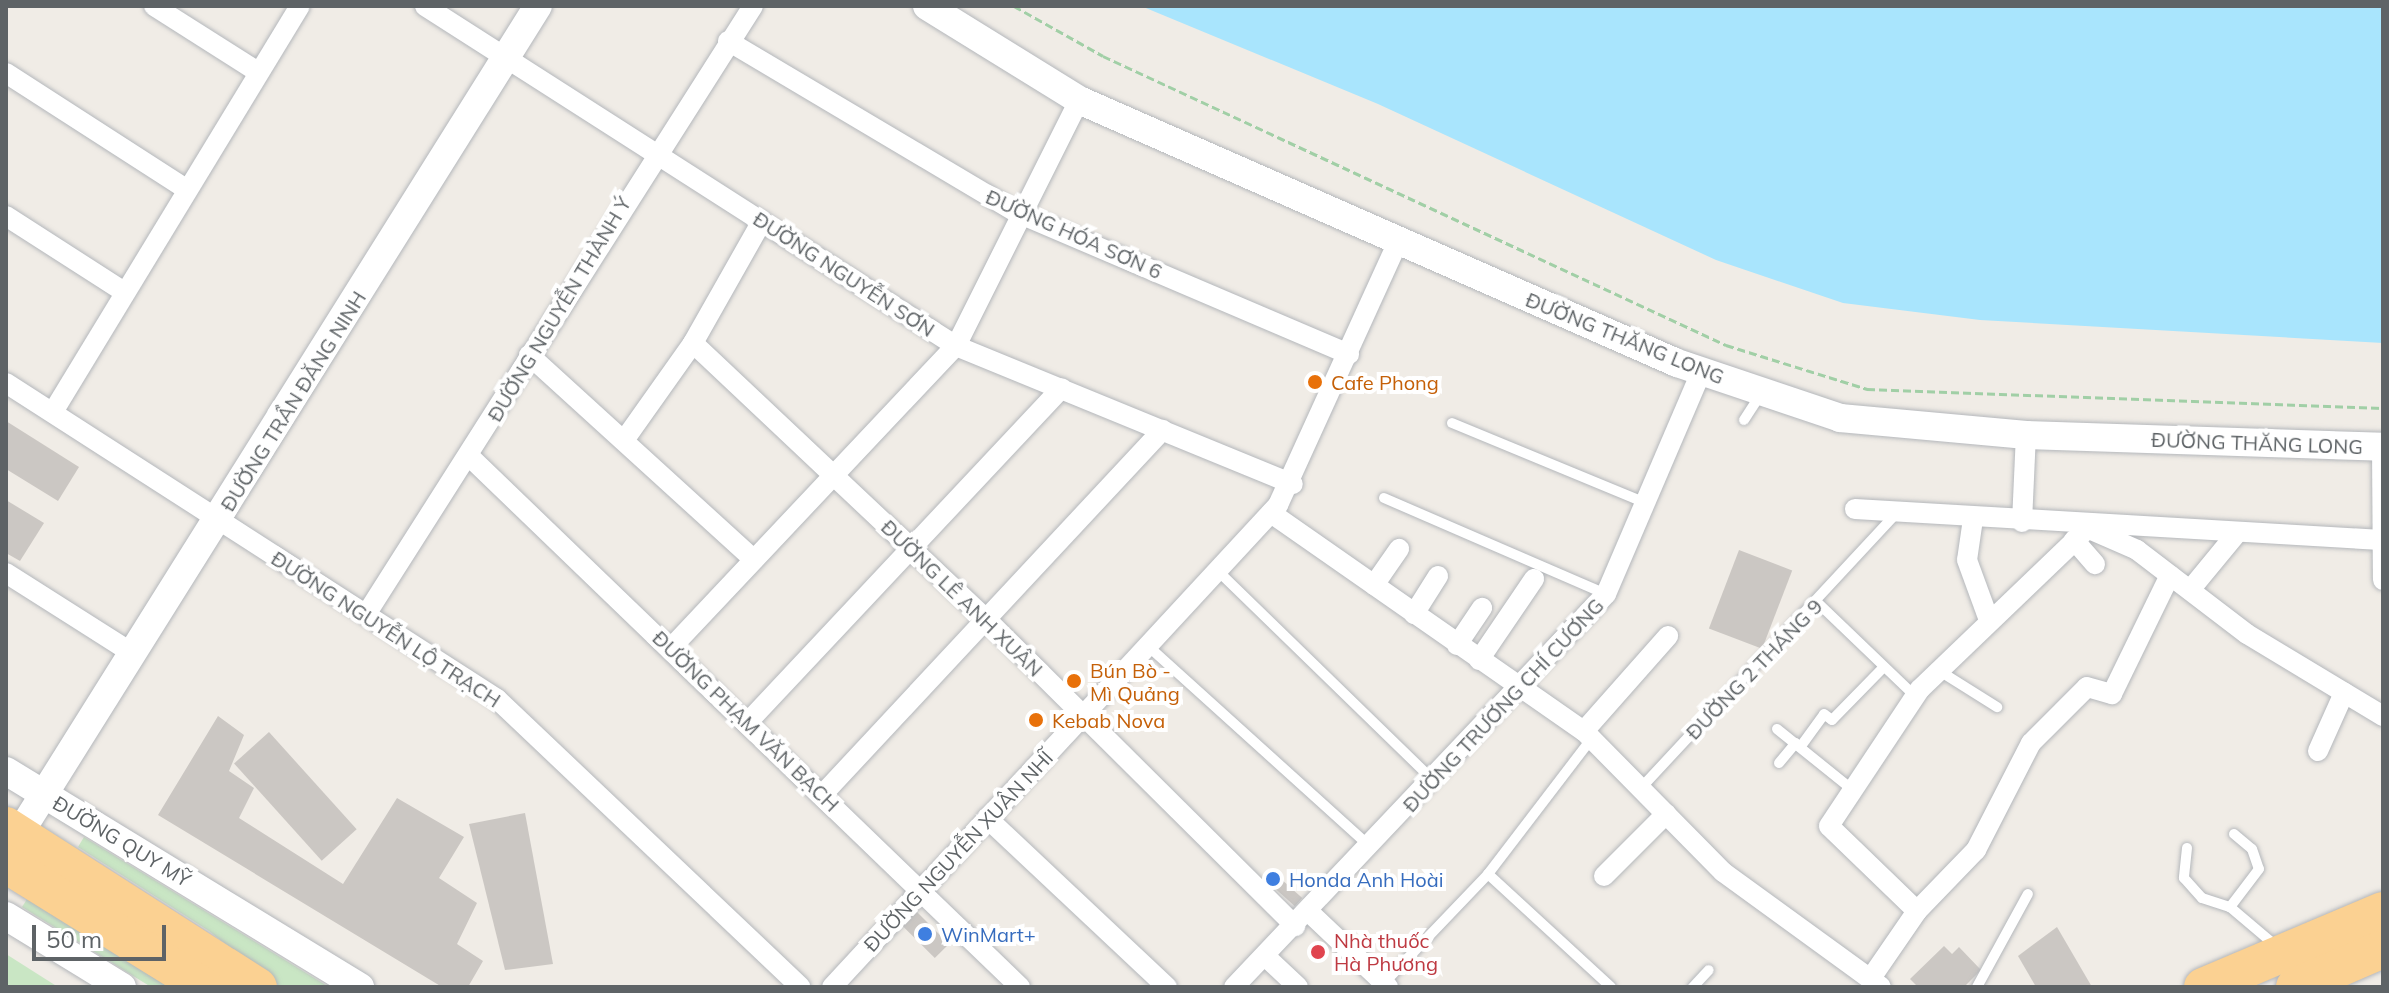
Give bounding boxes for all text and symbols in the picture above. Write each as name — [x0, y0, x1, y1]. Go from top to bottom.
street label: ĐƯỜNG HÓA SƠN 6 — [982, 184, 1166, 284]
street label: ĐƯỜNG NGUYỄN THÀNH Ý — [482, 192, 636, 426]
street label: ĐƯỜNG NGUYỄN SƠN — [749, 206, 939, 342]
street label: ĐƯỜNG TRẦN ĐĂNG NINH — [215, 287, 371, 515]
street label: ĐƯỜNG THĂNG LONG — [1522, 287, 1728, 389]
place label: Cafe Phong — [1331, 370, 1439, 394]
marker: Cafe Phong — [1306, 373, 1324, 391]
street label: ĐƯỜNG THĂNG LONG — [2151, 427, 2363, 459]
street label: ĐƯỜNG LÊ ANH XUÂN — [876, 515, 1048, 681]
street label: ĐƯỜNG NGUYỄN LỘ TRẠCH — [267, 546, 505, 712]
street label: ĐƯỜNG TRƯƠNG CHÍ CƯƠNG — [1398, 593, 1608, 817]
street label: ĐƯỜNG 2 THÁNG 9 — [1681, 594, 1827, 744]
street label: ĐƯỜNG PHẠM VĂN BẠCH — [648, 626, 844, 816]
place label: Bún Bò - Mì Quảng — [1090, 658, 1180, 705]
marker: Bún Bò - Mì Quảng — [1065, 672, 1083, 690]
place label: Kebab Nova — [1052, 708, 1165, 732]
marker: Kebab Nova — [1027, 711, 1045, 729]
street label: ĐƯỜNG NGUYỄN XUÂN NHĨ — [859, 746, 1057, 956]
street label: ĐƯỜNG QUY MỸ — [49, 790, 195, 892]
place label: Honda Anh Hoài — [1289, 867, 1444, 891]
marker: Honda Anh Hoài — [1264, 870, 1282, 888]
scale bar — [36, 909, 170, 959]
place label: WinMart+ — [941, 922, 1036, 946]
text: 50 m — [46, 924, 102, 954]
marker: WinMart+ — [916, 925, 934, 943]
place label: Nhà thuốc Hà Phương — [1334, 928, 1438, 975]
marker: Nhà thuốc Hà Phương — [1309, 943, 1327, 961]

